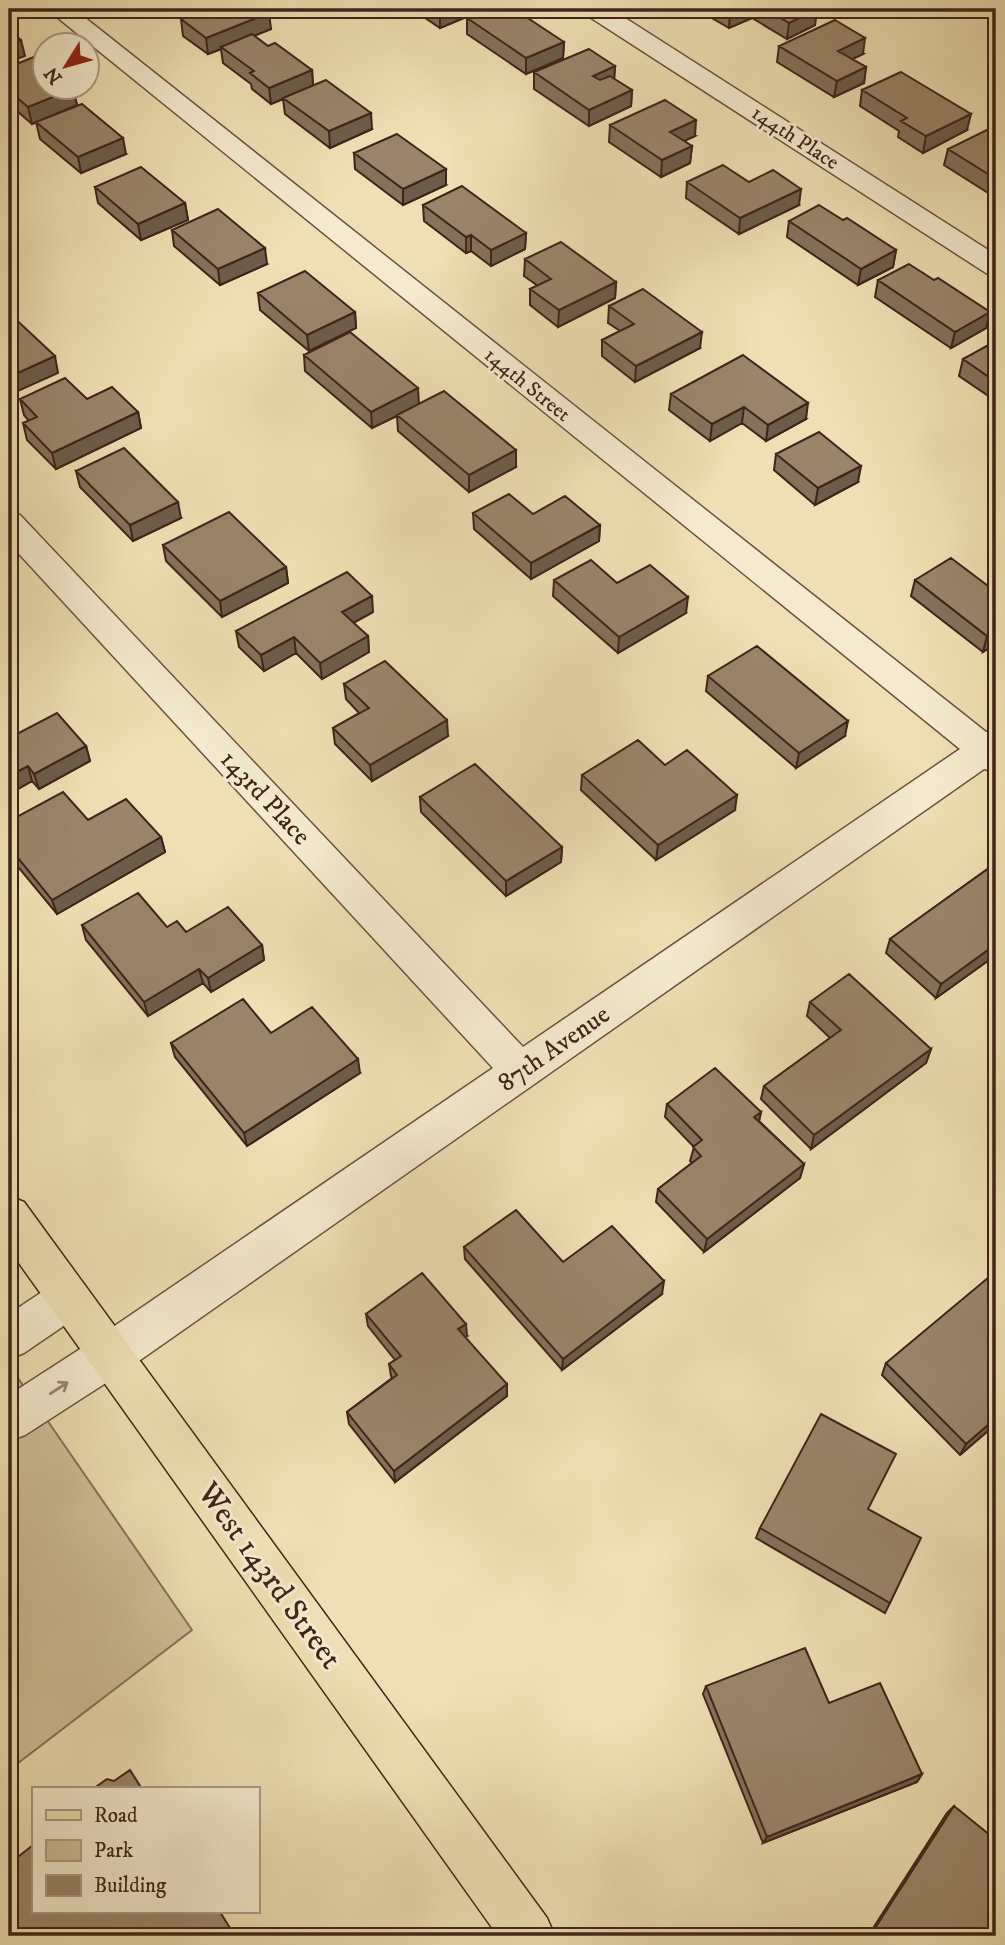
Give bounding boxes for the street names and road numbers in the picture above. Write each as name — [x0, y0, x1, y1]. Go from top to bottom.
street label: 144th Place — [746, 100, 844, 176]
street label: 144th Street — [478, 342, 576, 428]
street label: 143rd Place — [213, 744, 317, 852]
street label: 87th Avenue — [492, 998, 616, 1100]
street label: West 143rd Street — [187, 1474, 350, 1677]

